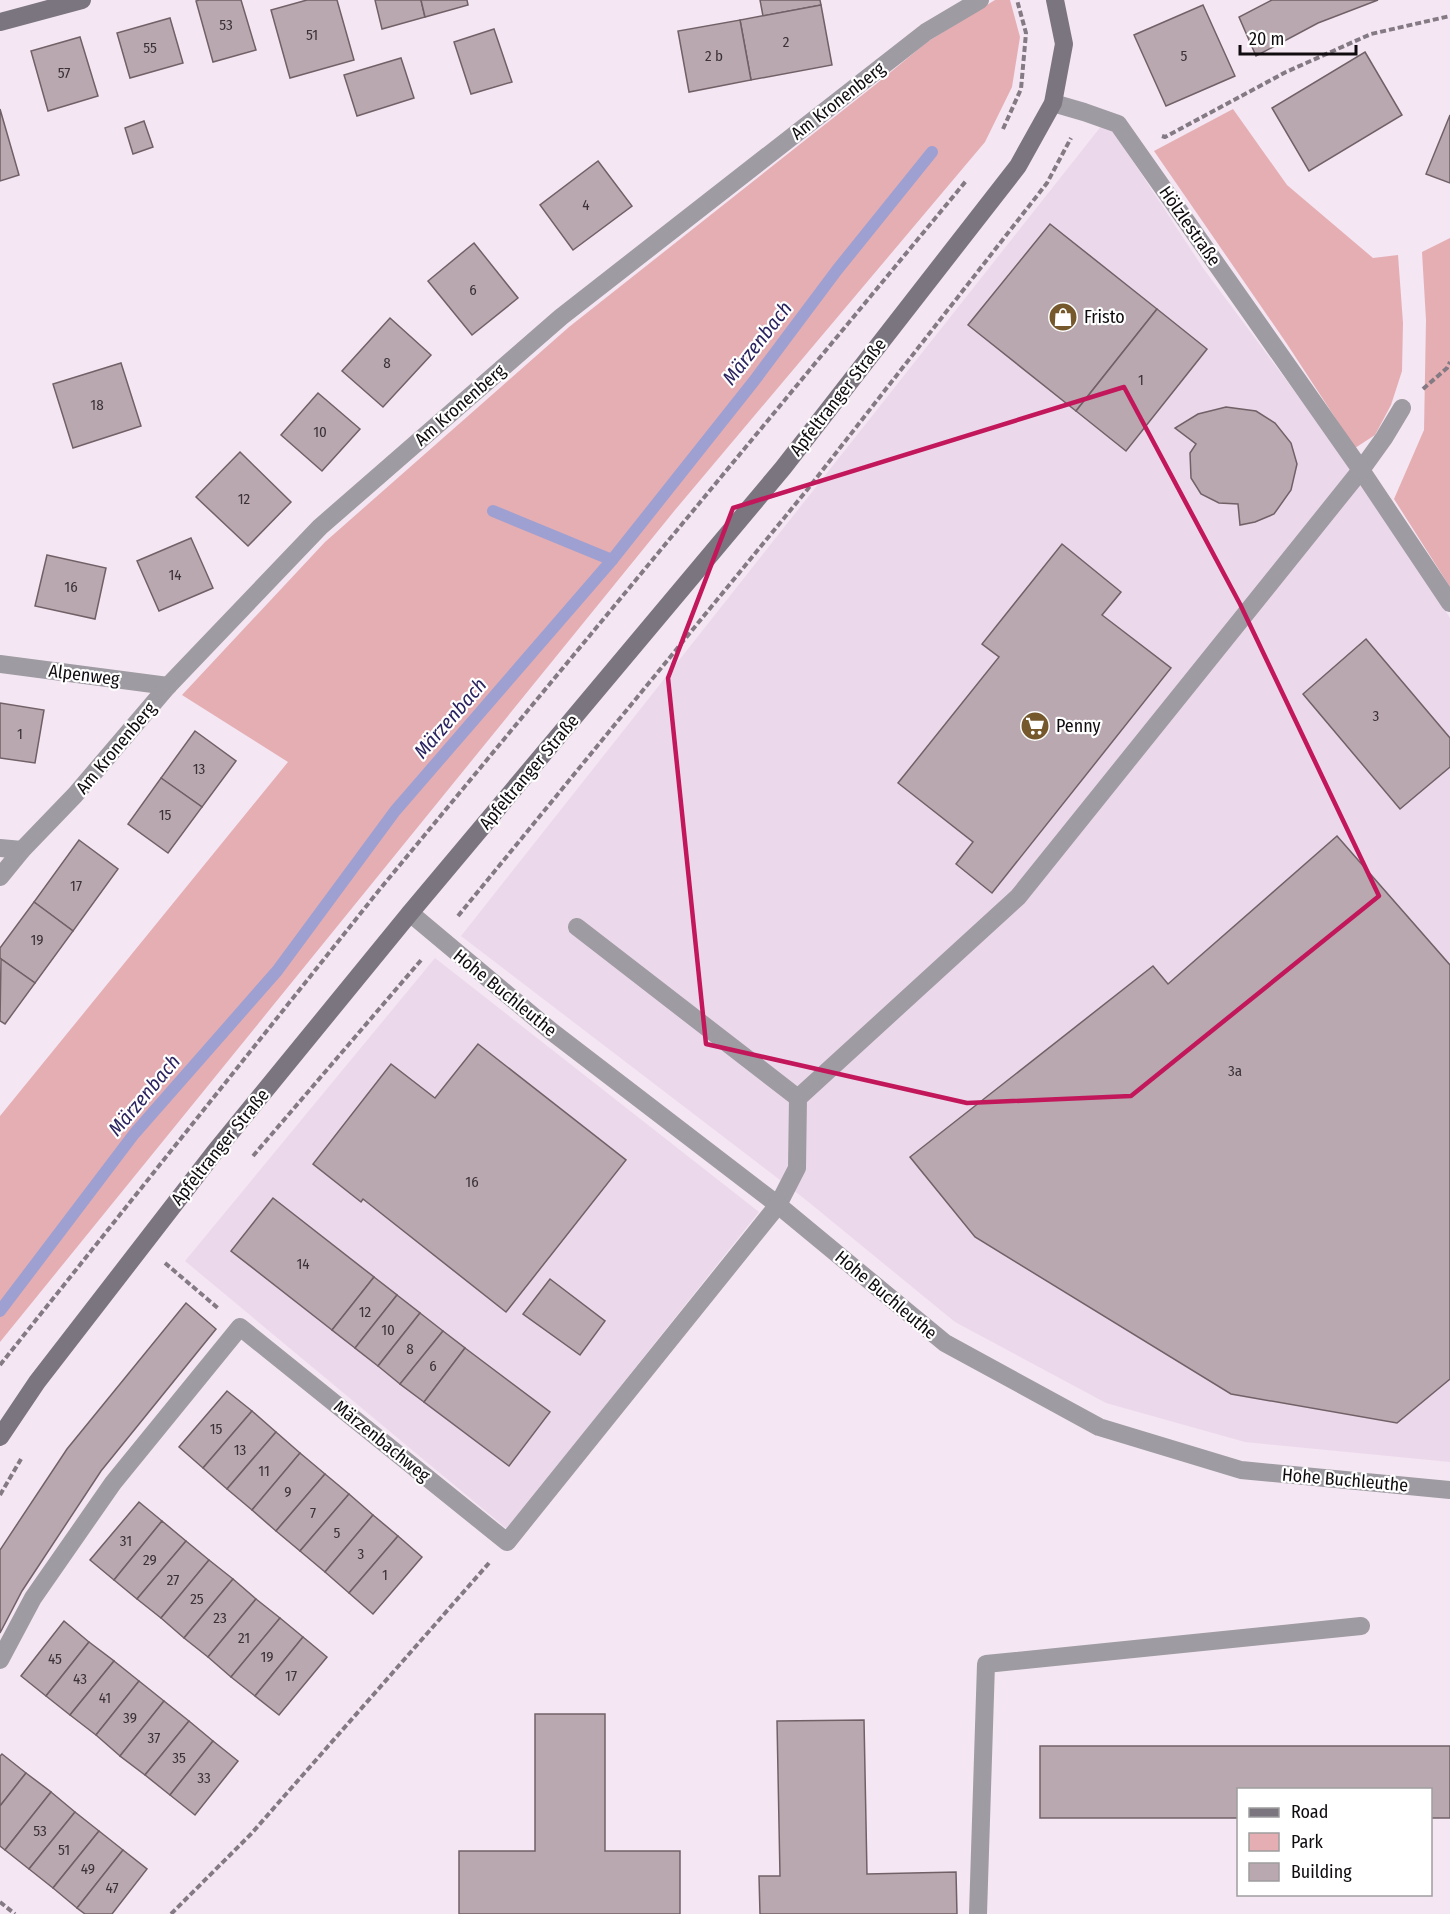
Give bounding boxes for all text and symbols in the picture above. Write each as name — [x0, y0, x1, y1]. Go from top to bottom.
house number: 53 — [219, 16, 233, 34]
scale bar — [1240, 18, 1356, 56]
house number: 51 — [306, 26, 318, 44]
text: 20 m — [1249, 28, 1284, 50]
house number: 2 — [783, 33, 790, 51]
house number: 55 — [143, 39, 157, 57]
house number: 2 b — [705, 47, 723, 65]
house number: 5 — [1181, 47, 1188, 65]
street label: Am Kronenberg — [787, 57, 890, 144]
house number: 57 — [58, 64, 70, 82]
street label: Hölzlestraße — [1154, 182, 1226, 270]
house number: 4 — [582, 196, 590, 214]
house number: 6 — [469, 281, 477, 299]
water label: Märzenbach — [717, 297, 797, 389]
shop icon: Fristo — [1047, 301, 1079, 333]
place label: Fristo — [1084, 306, 1125, 328]
street label: Apfeltranger Straße — [785, 334, 891, 460]
house number: 8 — [383, 354, 391, 372]
street label: Am Kronenberg — [410, 359, 510, 450]
house number: 1 — [1138, 371, 1144, 389]
house number: 18 — [90, 396, 104, 414]
house number: 10 — [313, 423, 327, 441]
house number: 12 — [238, 490, 251, 508]
house number: 14 — [168, 566, 182, 584]
house number: 16 — [64, 578, 78, 596]
street label: Alpenweg — [47, 660, 121, 690]
water label: Märzenbach — [409, 673, 491, 763]
street label: Am Kronenberg — [71, 697, 161, 798]
house number: 3 — [1373, 707, 1380, 725]
street label: Apfeltranger Straße — [474, 710, 584, 834]
supermarket icon: Penny — [1019, 710, 1051, 742]
place label: Penny — [1056, 715, 1101, 737]
house number: 1 — [17, 725, 23, 743]
house number: 13 — [193, 760, 206, 778]
house number: 15 — [159, 806, 171, 824]
house number: 17 — [70, 877, 82, 895]
house number: 19 — [30, 931, 44, 949]
street label: Hohe Buchleuthe — [449, 945, 561, 1041]
water label: Märzenbach — [103, 1049, 185, 1141]
house number: 3a — [1228, 1062, 1242, 1080]
street label: Apfeltranger Straße — [166, 1084, 274, 1210]
house number: 16 — [465, 1173, 479, 1191]
street label: Hohe Buchleuthe — [830, 1246, 942, 1344]
house number: 14 — [296, 1255, 310, 1273]
house number: 12 — [359, 1303, 372, 1321]
house number: 10 — [381, 1321, 395, 1339]
house number: 8 — [406, 1340, 414, 1358]
house number: 6 — [429, 1357, 437, 1375]
street label: Märzenbachweg — [329, 1395, 435, 1487]
house number: 15 — [210, 1420, 222, 1438]
house number: 13 — [234, 1441, 247, 1459]
house number: 11 — [258, 1462, 270, 1480]
street label: Hohe Buchleuthe — [1281, 1464, 1409, 1496]
house number: 9 — [284, 1483, 292, 1501]
house number: 7 — [310, 1504, 316, 1522]
house number: 5 — [334, 1524, 341, 1542]
house number: 31 — [120, 1532, 132, 1550]
house number: 3 — [358, 1545, 365, 1563]
house number: 29 — [143, 1551, 157, 1569]
house number: 1 — [382, 1566, 388, 1584]
house number: 27 — [167, 1571, 179, 1589]
house number: 25 — [190, 1590, 204, 1608]
house number: 23 — [213, 1609, 227, 1627]
house number: 21 — [238, 1629, 250, 1647]
house number: 19 — [260, 1648, 274, 1666]
house number: 45 — [48, 1650, 62, 1668]
house number: 17 — [285, 1667, 297, 1685]
house number: 43 — [73, 1670, 87, 1688]
house number: 41 — [99, 1689, 111, 1707]
house number: 39 — [123, 1709, 137, 1727]
house number: 37 — [148, 1729, 160, 1747]
house number: 35 — [172, 1749, 186, 1767]
house number: 33 — [197, 1769, 211, 1787]
legend — [1237, 1788, 1432, 1896]
text: Road — [1291, 1801, 1328, 1823]
house number: 53 — [33, 1822, 47, 1840]
text: Park — [1291, 1831, 1324, 1853]
house number: 51 — [58, 1841, 70, 1859]
house number: 49 — [81, 1860, 95, 1878]
text: Building — [1291, 1861, 1352, 1883]
house number: 47 — [105, 1879, 119, 1897]

